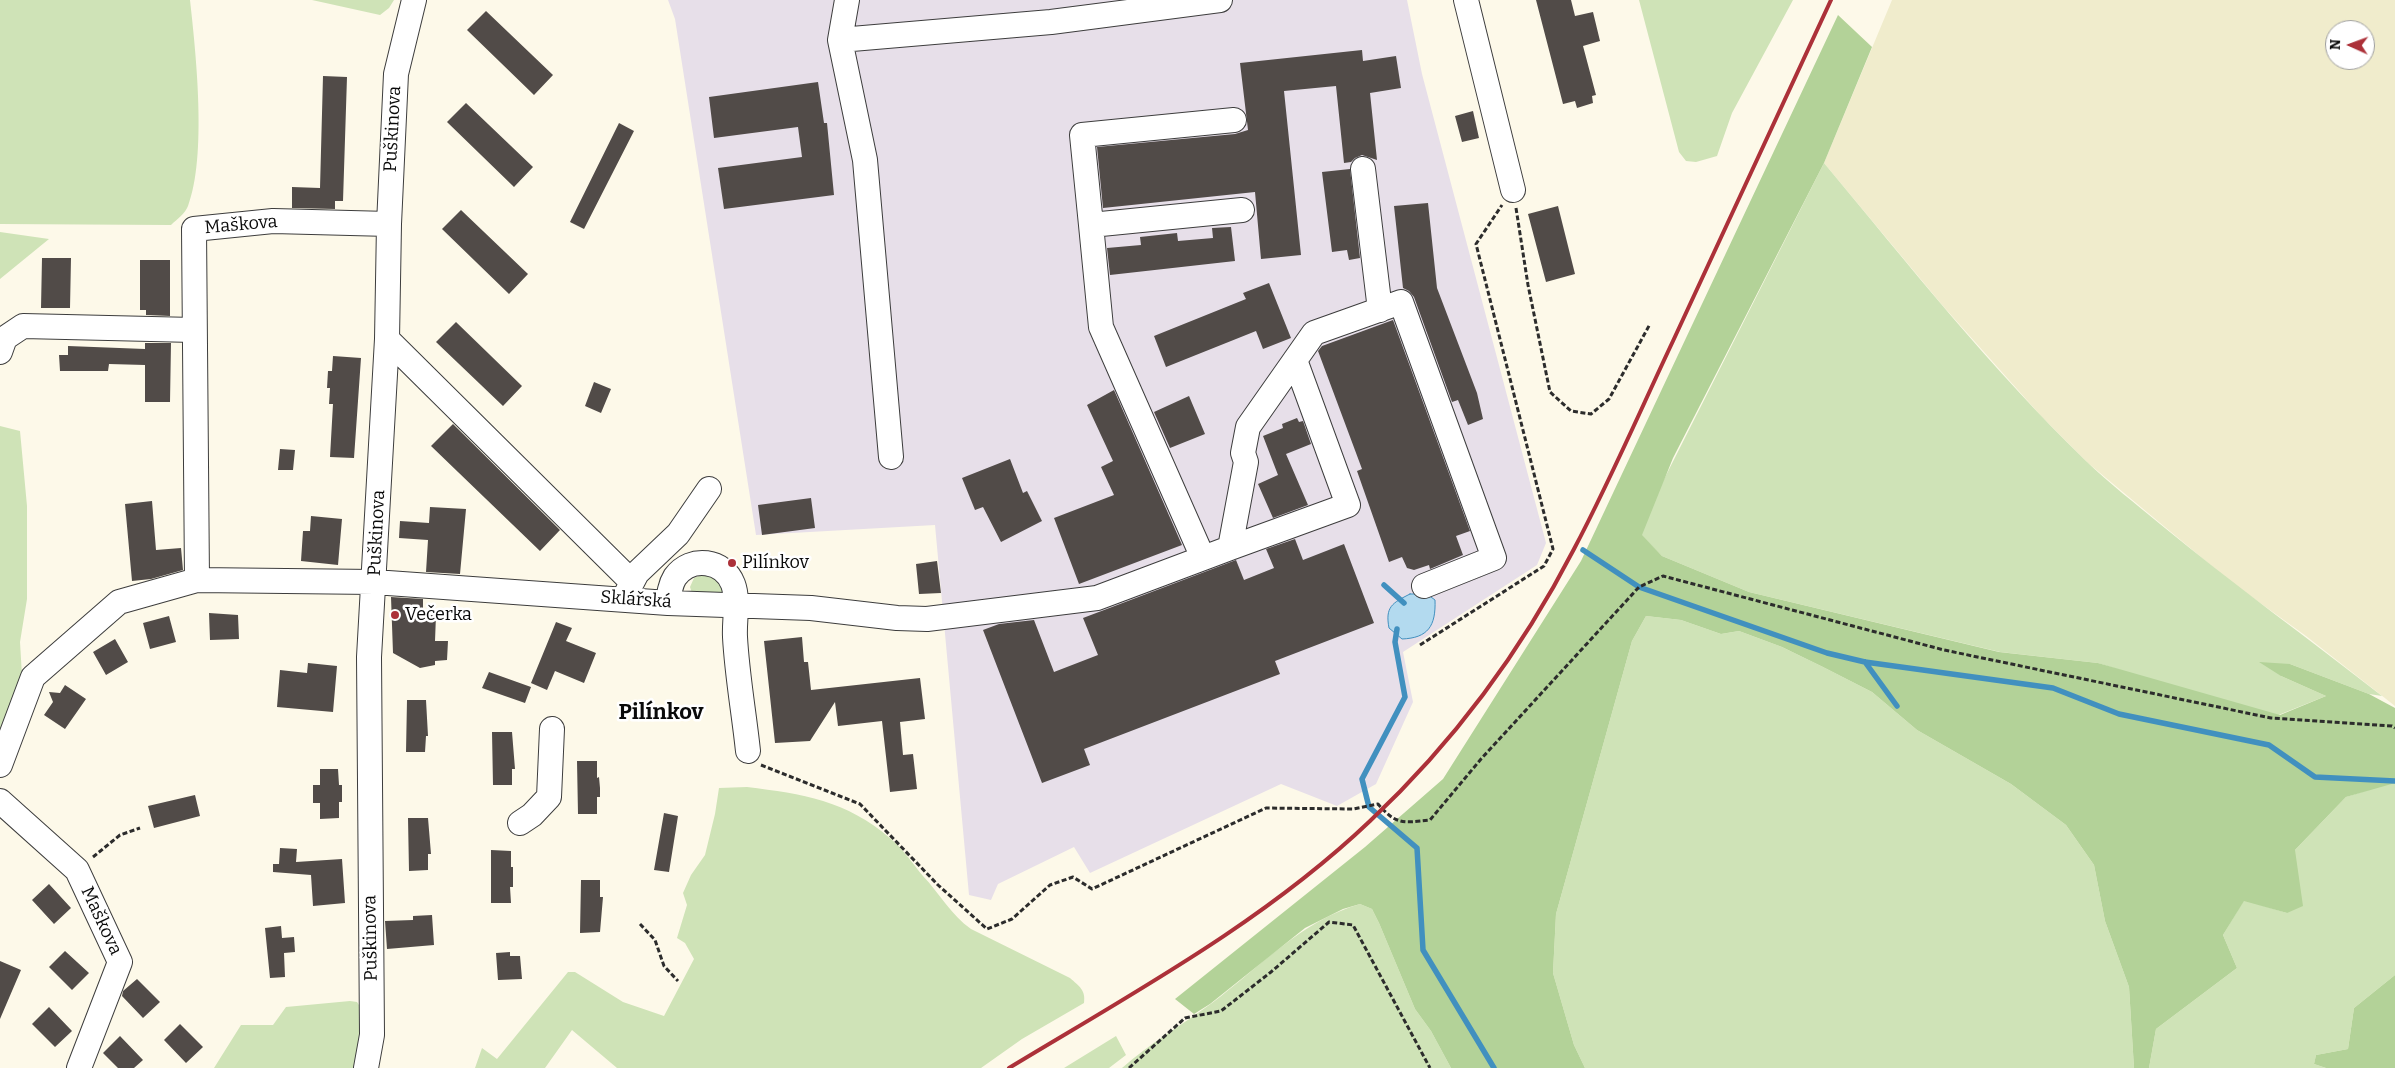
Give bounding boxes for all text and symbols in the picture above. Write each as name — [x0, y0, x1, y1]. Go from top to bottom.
north arrow — [2325, 20, 2375, 70]
text: N — [2327, 39, 2344, 50]
street label: Puškinova — [380, 85, 406, 173]
street label: Maškova — [204, 211, 278, 239]
street label: Puškinova — [364, 489, 390, 577]
place label: Pilínkov — [742, 552, 809, 574]
marker: Pilínkov — [726, 557, 738, 569]
street label: Sklářská — [600, 587, 672, 613]
place label: Večerka — [405, 604, 472, 626]
marker: Večerka — [389, 609, 401, 621]
district label: Pilínkov — [618, 700, 704, 726]
street label: Maškova — [76, 883, 126, 959]
street label: Puškinova — [359, 895, 383, 981]

